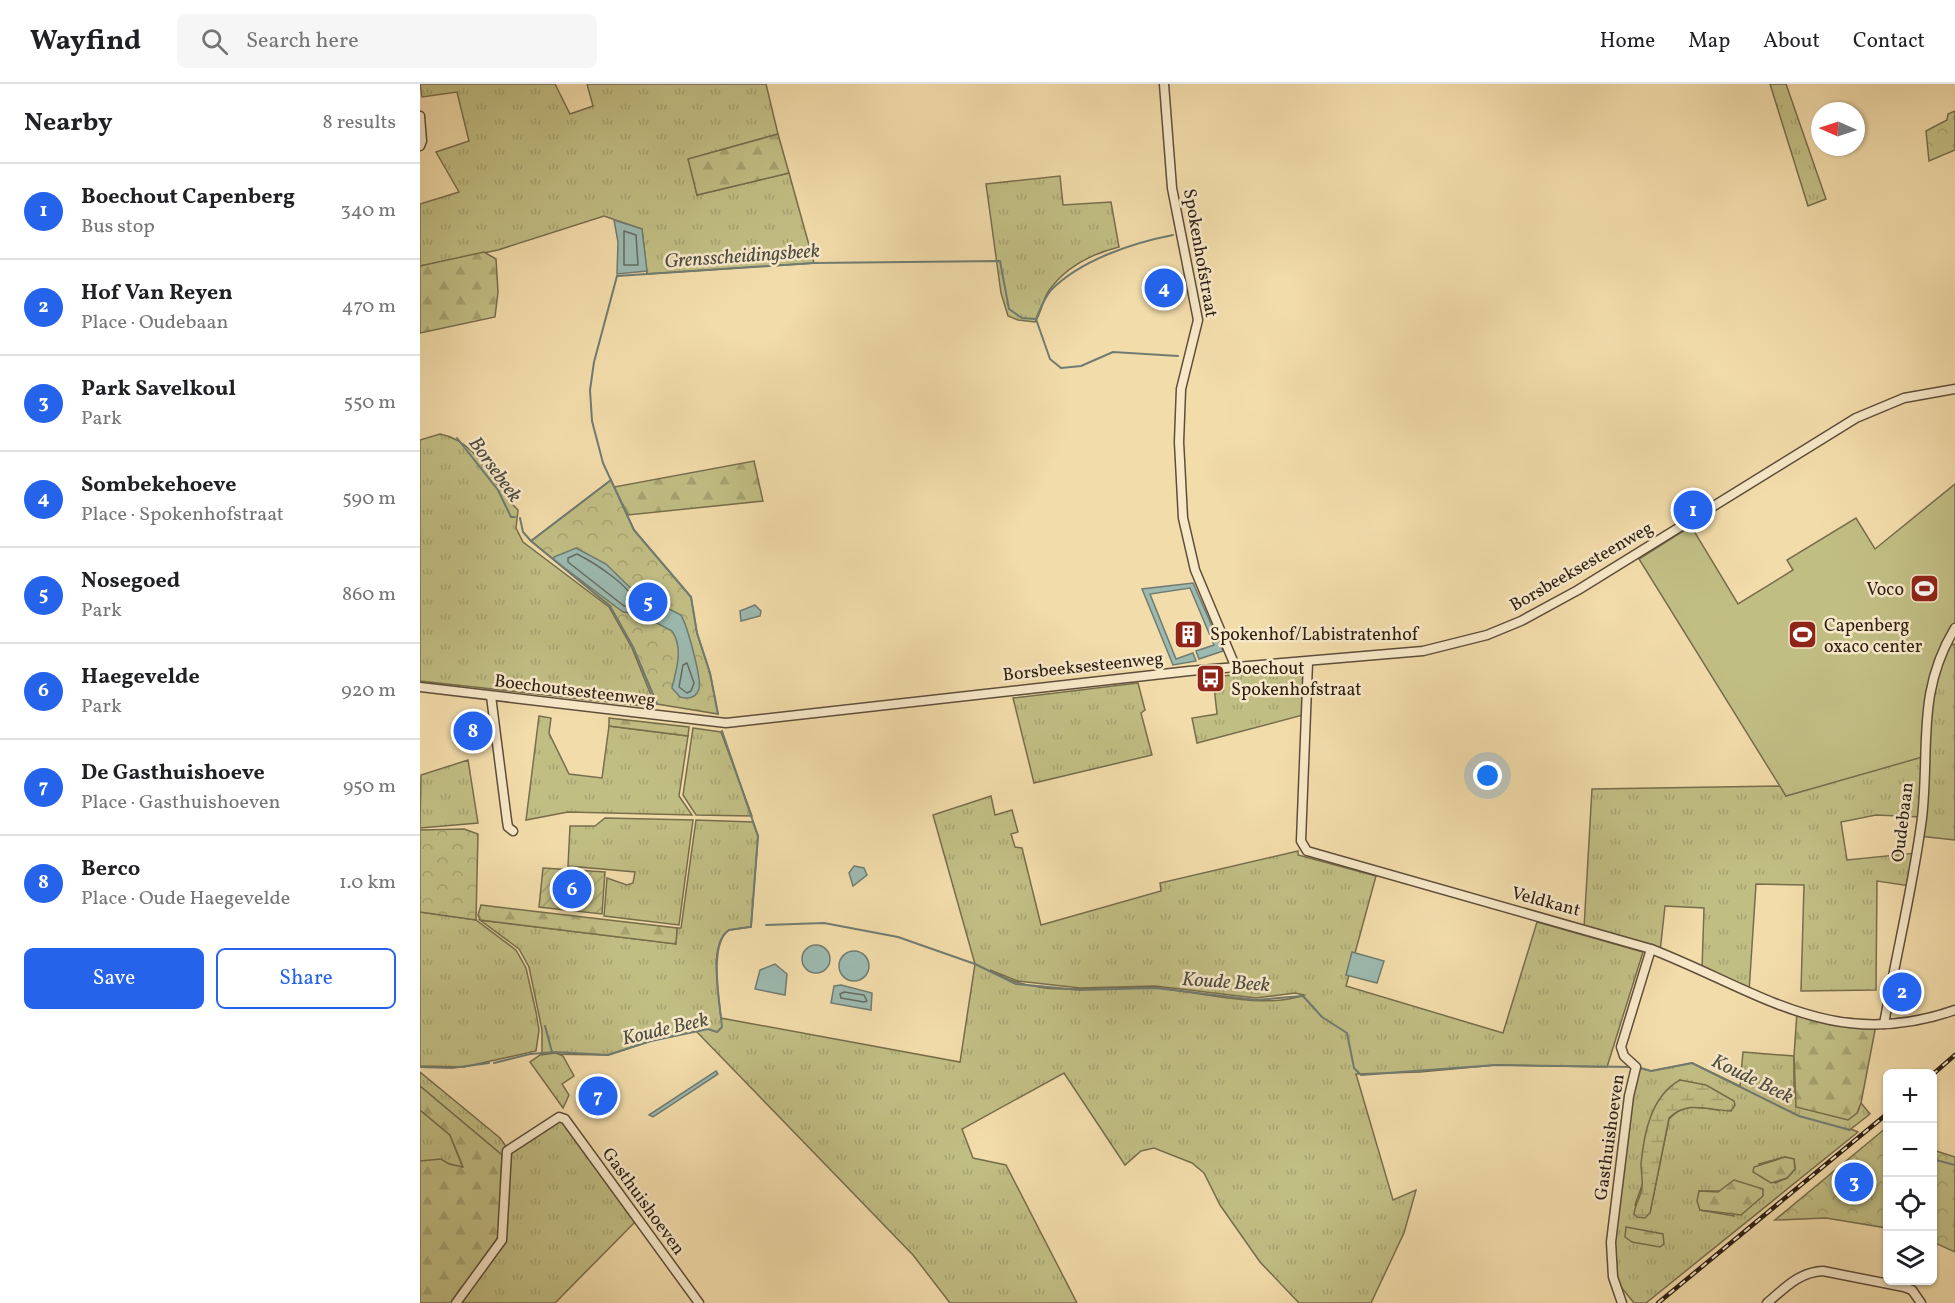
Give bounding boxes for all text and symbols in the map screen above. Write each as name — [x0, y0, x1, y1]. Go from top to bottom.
search box — [177, 14, 597, 68]
text: Wayfind — [30, 22, 141, 61]
icon: search — [198, 25, 231, 58]
text: Search here — [246, 26, 359, 57]
text: Home — [1600, 27, 1655, 56]
text: Map — [1688, 27, 1730, 56]
text: About — [1763, 27, 1820, 56]
text: Contact — [1853, 27, 1925, 56]
north arrow — [1811, 102, 1865, 156]
text: Nearby — [24, 105, 113, 141]
text: 8 results — [323, 109, 396, 137]
text: Boechout Capenberg — [81, 182, 295, 213]
street label: Spokenhofstraat — [1176, 187, 1223, 320]
text: 1 — [39, 197, 48, 225]
text: 340 m — [340, 197, 396, 225]
text: Bus stop — [81, 213, 155, 241]
water label: Grensscheidingsbeek — [663, 238, 821, 276]
pin: 4 — [1144, 266, 1184, 310]
text: Hof Van Reyen — [81, 278, 233, 309]
text: 2 — [38, 293, 49, 321]
text: 470 m — [341, 293, 396, 321]
text: Place · Oudebaan — [81, 309, 228, 337]
text: Park Savelkoul — [81, 374, 236, 405]
text: 3 — [38, 389, 49, 417]
text: 550 m — [343, 389, 396, 417]
text: Park — [81, 405, 122, 433]
water label: Borsebeek — [461, 431, 528, 509]
text: Sombekehoeve — [81, 470, 236, 501]
text: 4 — [37, 485, 50, 513]
text: 590 m — [342, 485, 396, 513]
pin: 1 — [1674, 488, 1712, 532]
text: Place · Spokenhofstraat — [81, 501, 284, 529]
street label: Borsbeeksesteenweg — [1506, 516, 1658, 618]
text: Nosegoed — [81, 566, 180, 597]
sports icon: Voco — [1909, 573, 1941, 605]
place label: Voco — [1866, 578, 1904, 603]
pin: 5 — [628, 580, 668, 624]
text: 5 — [39, 581, 48, 609]
text: 860 m — [342, 581, 396, 609]
text: Park — [81, 597, 122, 625]
place label: Capenberg oxaco center — [1824, 614, 1923, 660]
building icon: Spokenhof/Labistratenhof — [1173, 618, 1205, 650]
sports icon: Capenberg oxaco center — [1787, 619, 1819, 651]
place label: Spokenhof/Labistratenhof — [1210, 623, 1420, 648]
street label: Borsbeeksesteenweg — [1002, 647, 1165, 688]
place label: Boechout Spokenhofstraat — [1231, 657, 1361, 703]
text: Haegevelde — [81, 662, 200, 693]
bus stop icon: Boechout Spokenhofstraat — [1194, 662, 1226, 694]
street label: Boechoutsesteenweg — [493, 669, 657, 714]
text: 6 — [38, 677, 49, 705]
text: 920 m — [341, 677, 396, 705]
text: Park — [81, 693, 122, 721]
pin: 8 — [454, 708, 492, 754]
text: De Gasthuishoeve — [81, 758, 265, 789]
your location — [1473, 761, 1502, 790]
text: 7 — [39, 773, 48, 801]
text: 950 m — [343, 773, 396, 801]
street label: Oudebaan — [1886, 780, 1921, 864]
text: Place · Gasthuishoeven — [81, 789, 280, 817]
text: Berco — [81, 854, 140, 885]
pin: 6 — [552, 866, 592, 912]
text: 8 — [38, 869, 49, 897]
text: 1.0 km — [339, 869, 396, 897]
street label: Veldkant — [1508, 881, 1583, 924]
text: Place · Oude Haegevelde — [81, 885, 290, 913]
button: Save — [24, 948, 204, 1009]
button: Share — [216, 948, 396, 1009]
water label: Koude Beek — [1181, 966, 1271, 1000]
pin: 2 — [1882, 970, 1922, 1014]
water label: Koude Beek — [619, 1006, 712, 1053]
water label: Koude Beek — [1706, 1048, 1798, 1112]
map controls — [1883, 1069, 1937, 1285]
button: + — [1883, 1069, 1937, 1123]
street label: Gasthuishoeven — [1589, 1072, 1632, 1202]
pin: 7 — [578, 1074, 618, 1118]
button: − — [1883, 1123, 1937, 1177]
street label: Gasthuishoeven — [595, 1143, 690, 1261]
pin: 3 — [1834, 1160, 1874, 1204]
button: locate — [1883, 1177, 1937, 1231]
button: layers — [1883, 1231, 1937, 1285]

